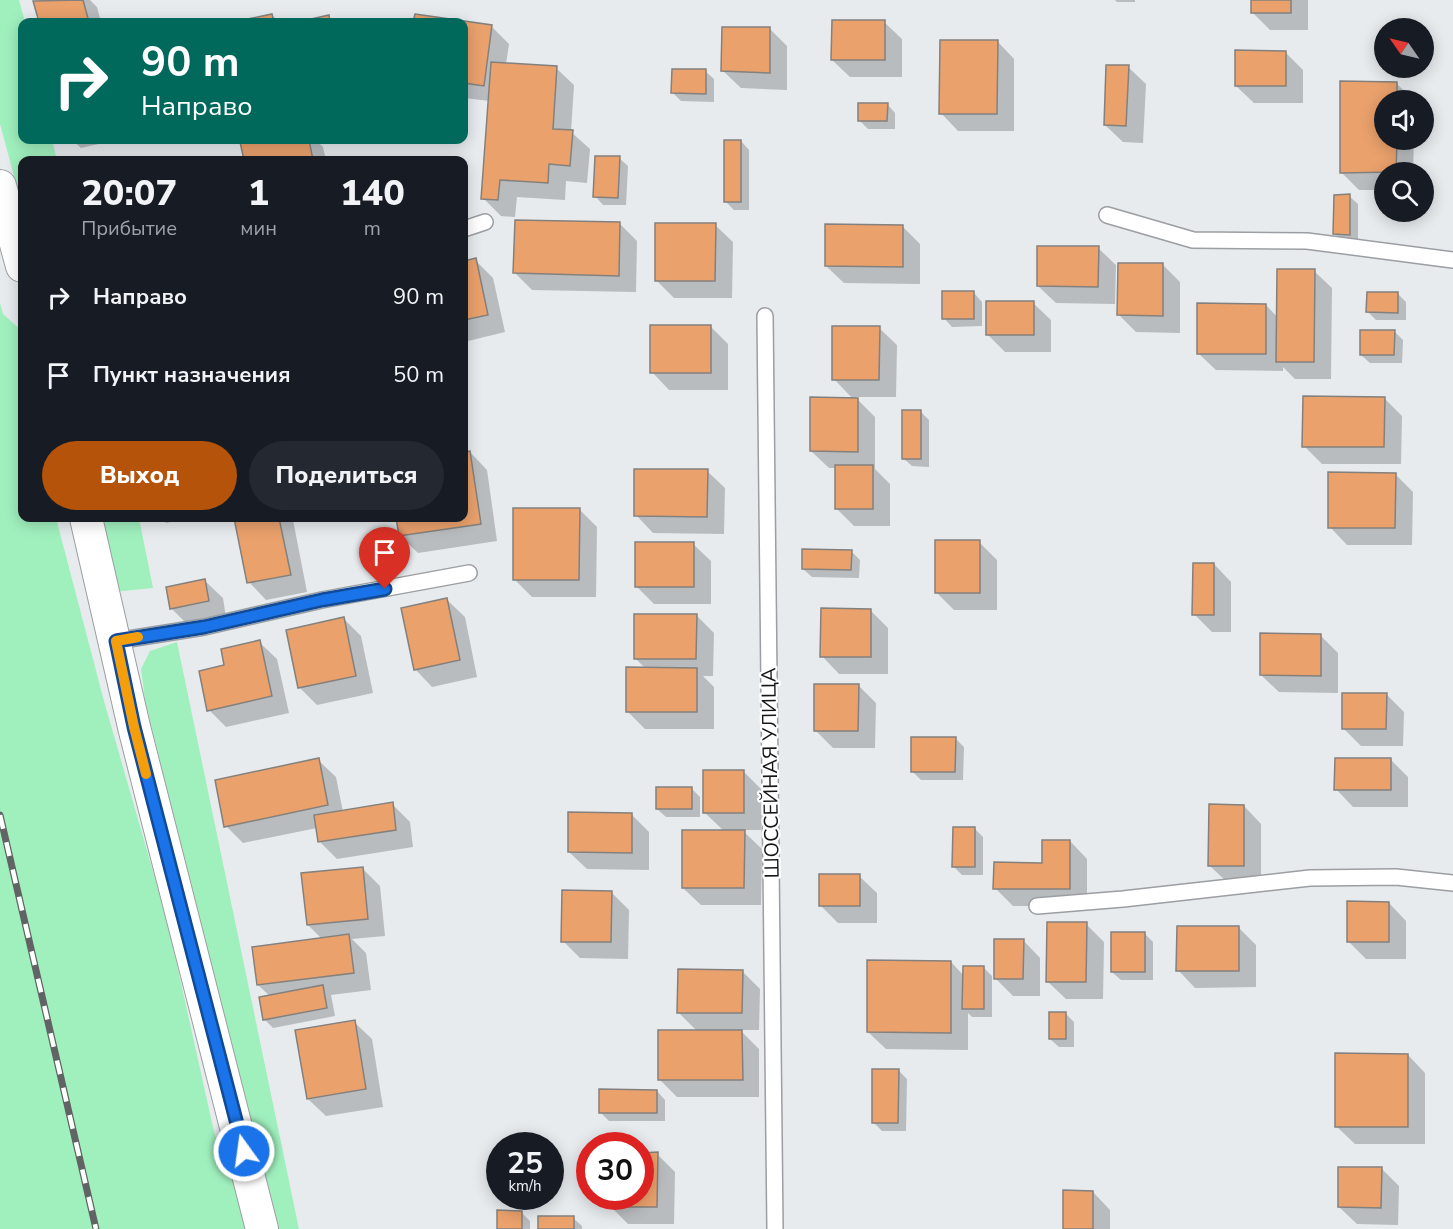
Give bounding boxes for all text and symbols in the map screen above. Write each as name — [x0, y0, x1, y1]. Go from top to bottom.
north arrow — [1374, 18, 1434, 78]
map controls — [1374, 18, 1434, 222]
text: 90 m — [141, 34, 240, 91]
icon: right — [42, 42, 120, 120]
text: Направо — [141, 88, 252, 125]
button: sound — [1374, 90, 1434, 150]
button: search — [1374, 162, 1434, 222]
text: 20:07 — [81, 169, 177, 218]
text: 1 — [248, 169, 269, 218]
text: 140 — [340, 169, 405, 218]
text: Прибытие — [81, 215, 177, 242]
text: мин — [240, 215, 277, 242]
text: m — [364, 215, 381, 242]
icon: right — [42, 281, 75, 314]
text: Направо — [93, 282, 187, 312]
text: 90 m — [393, 282, 444, 312]
icon: arrive — [42, 359, 75, 392]
text: Пункт назначения — [93, 360, 291, 390]
text: 50 m — [393, 360, 444, 390]
button: Выход — [42, 441, 237, 510]
button: Поделиться — [249, 441, 444, 510]
pin — [359, 527, 410, 589]
icon: arrive — [368, 536, 401, 569]
street label: ШОССЕЙНАЯ УЛИЦА — [755, 667, 786, 879]
position arrow — [212, 1119, 276, 1183]
speed limit sign: 30 — [576, 1132, 654, 1210]
text: 25 — [507, 1143, 543, 1184]
text: km/h — [508, 1176, 542, 1196]

